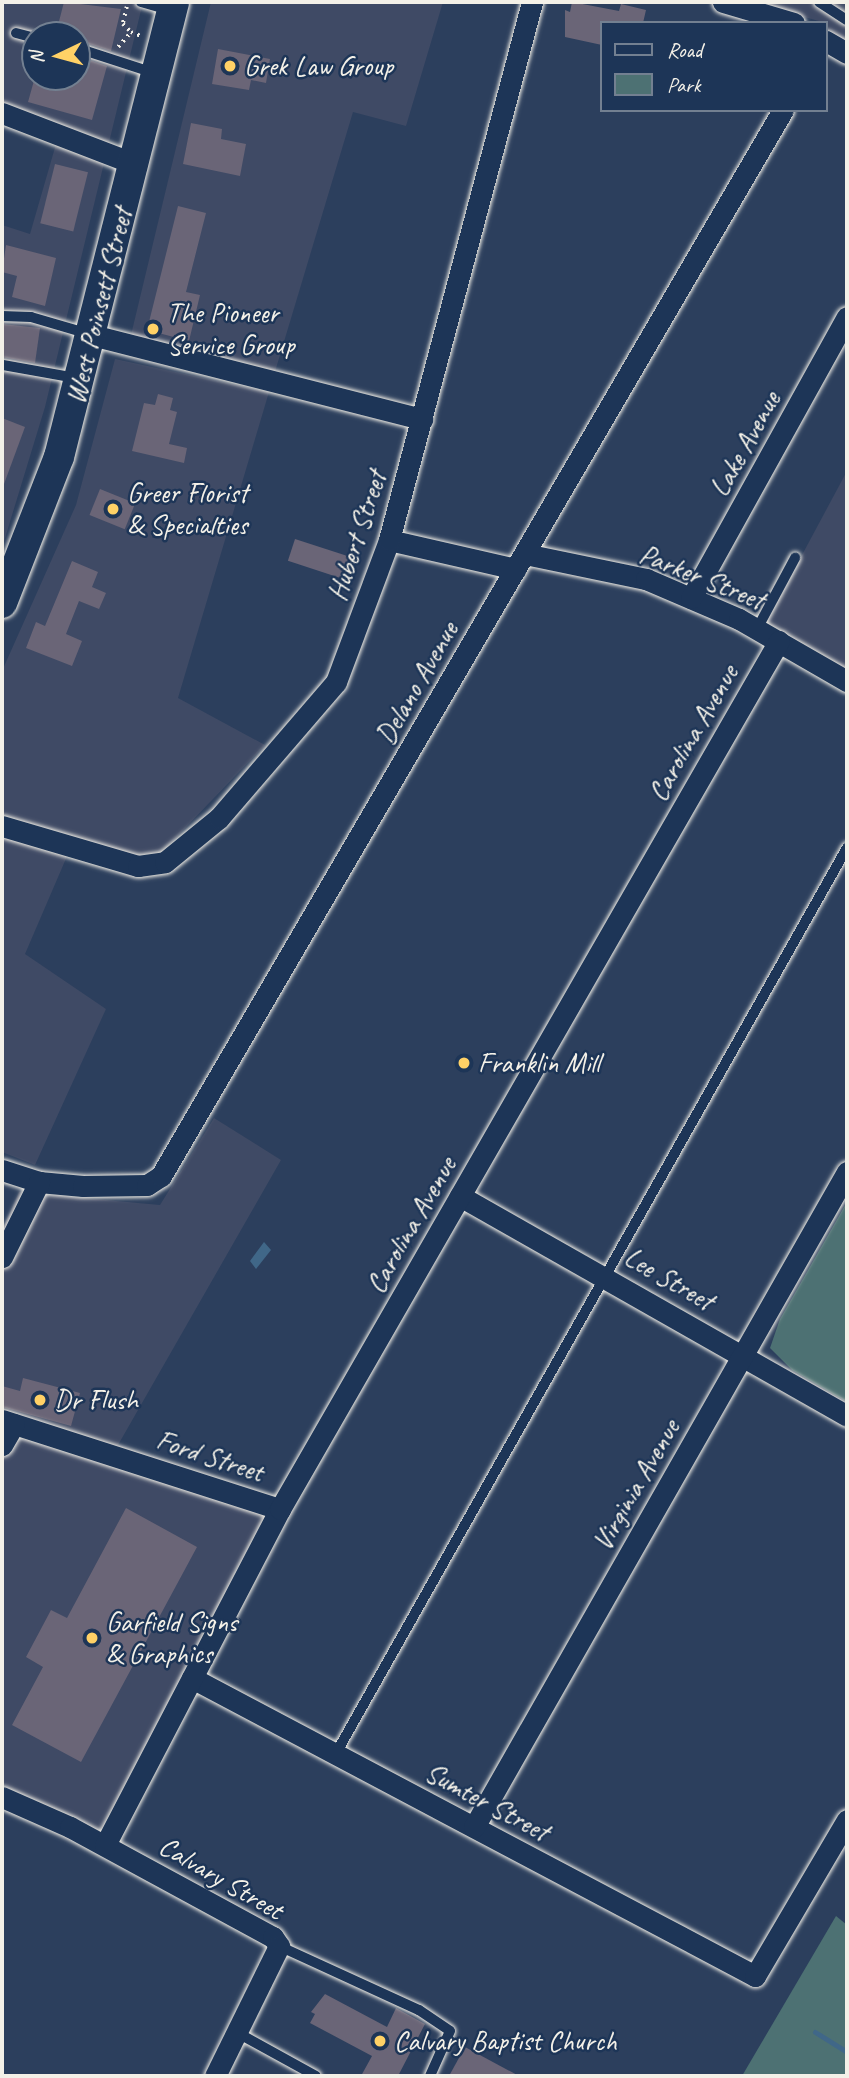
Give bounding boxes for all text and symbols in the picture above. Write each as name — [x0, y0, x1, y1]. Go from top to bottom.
north arrow — [21, 21, 91, 91]
legend — [600, 21, 828, 112]
text: Road — [667, 37, 702, 63]
place label: Grek Law Group — [244, 49, 393, 83]
text: N — [25, 51, 50, 65]
marker: Grek Law Group — [222, 58, 238, 74]
text: Park — [667, 72, 700, 98]
street label: West Poinsett Street — [59, 205, 139, 407]
place label: The Pioneer Service Group — [167, 296, 295, 362]
marker: The Pioneer Service Group — [145, 321, 161, 337]
street label: Lake Avenue — [703, 386, 787, 502]
street label: Hubert Street — [320, 467, 394, 605]
place label: Greer Florist & Specialties — [127, 476, 248, 542]
marker: Greer Florist & Specialties — [105, 501, 121, 517]
street label: Parker Street — [635, 537, 769, 617]
street label: Delano Avenue — [369, 616, 465, 750]
street label: Carolina Avenue — [641, 659, 745, 807]
place label: Franklin Mill — [478, 1046, 600, 1080]
marker: Franklin Mill — [456, 1055, 472, 1071]
street label: Carolina Avenue — [359, 1151, 463, 1299]
street label: Lee Street — [618, 1240, 720, 1318]
place label: Dr Flush — [54, 1383, 138, 1417]
marker: Dr Flush — [32, 1392, 48, 1408]
street label: Virginia Avenue — [585, 1414, 687, 1556]
street label: Ford Street — [152, 1423, 268, 1489]
place label: Garfield Signs & Graphics — [106, 1605, 238, 1671]
marker: Garfield Signs & Graphics — [84, 1630, 100, 1646]
street label: Sumter Street — [419, 1755, 555, 1849]
street label: Calvary Street — [153, 1829, 289, 1927]
place label: Calvary Baptist Church — [394, 2024, 619, 2058]
marker: Calvary Baptist Church — [372, 2033, 388, 2049]

